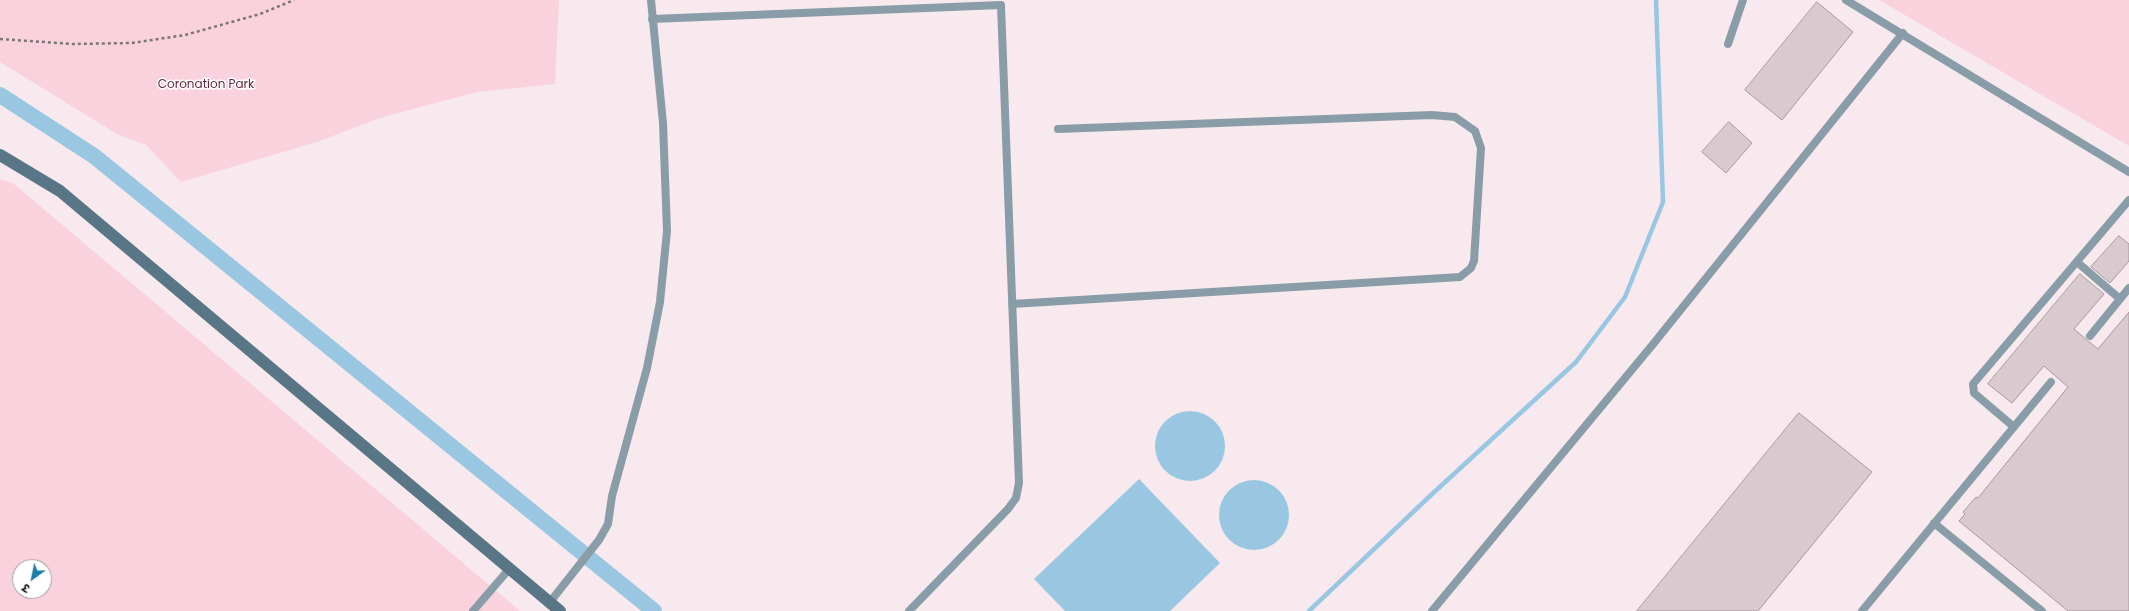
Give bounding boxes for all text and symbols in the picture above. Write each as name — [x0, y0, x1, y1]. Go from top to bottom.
park label: Coronation Park — [158, 78, 254, 92]
north arrow — [12, 559, 52, 599]
text: उ — [19, 580, 33, 597]

